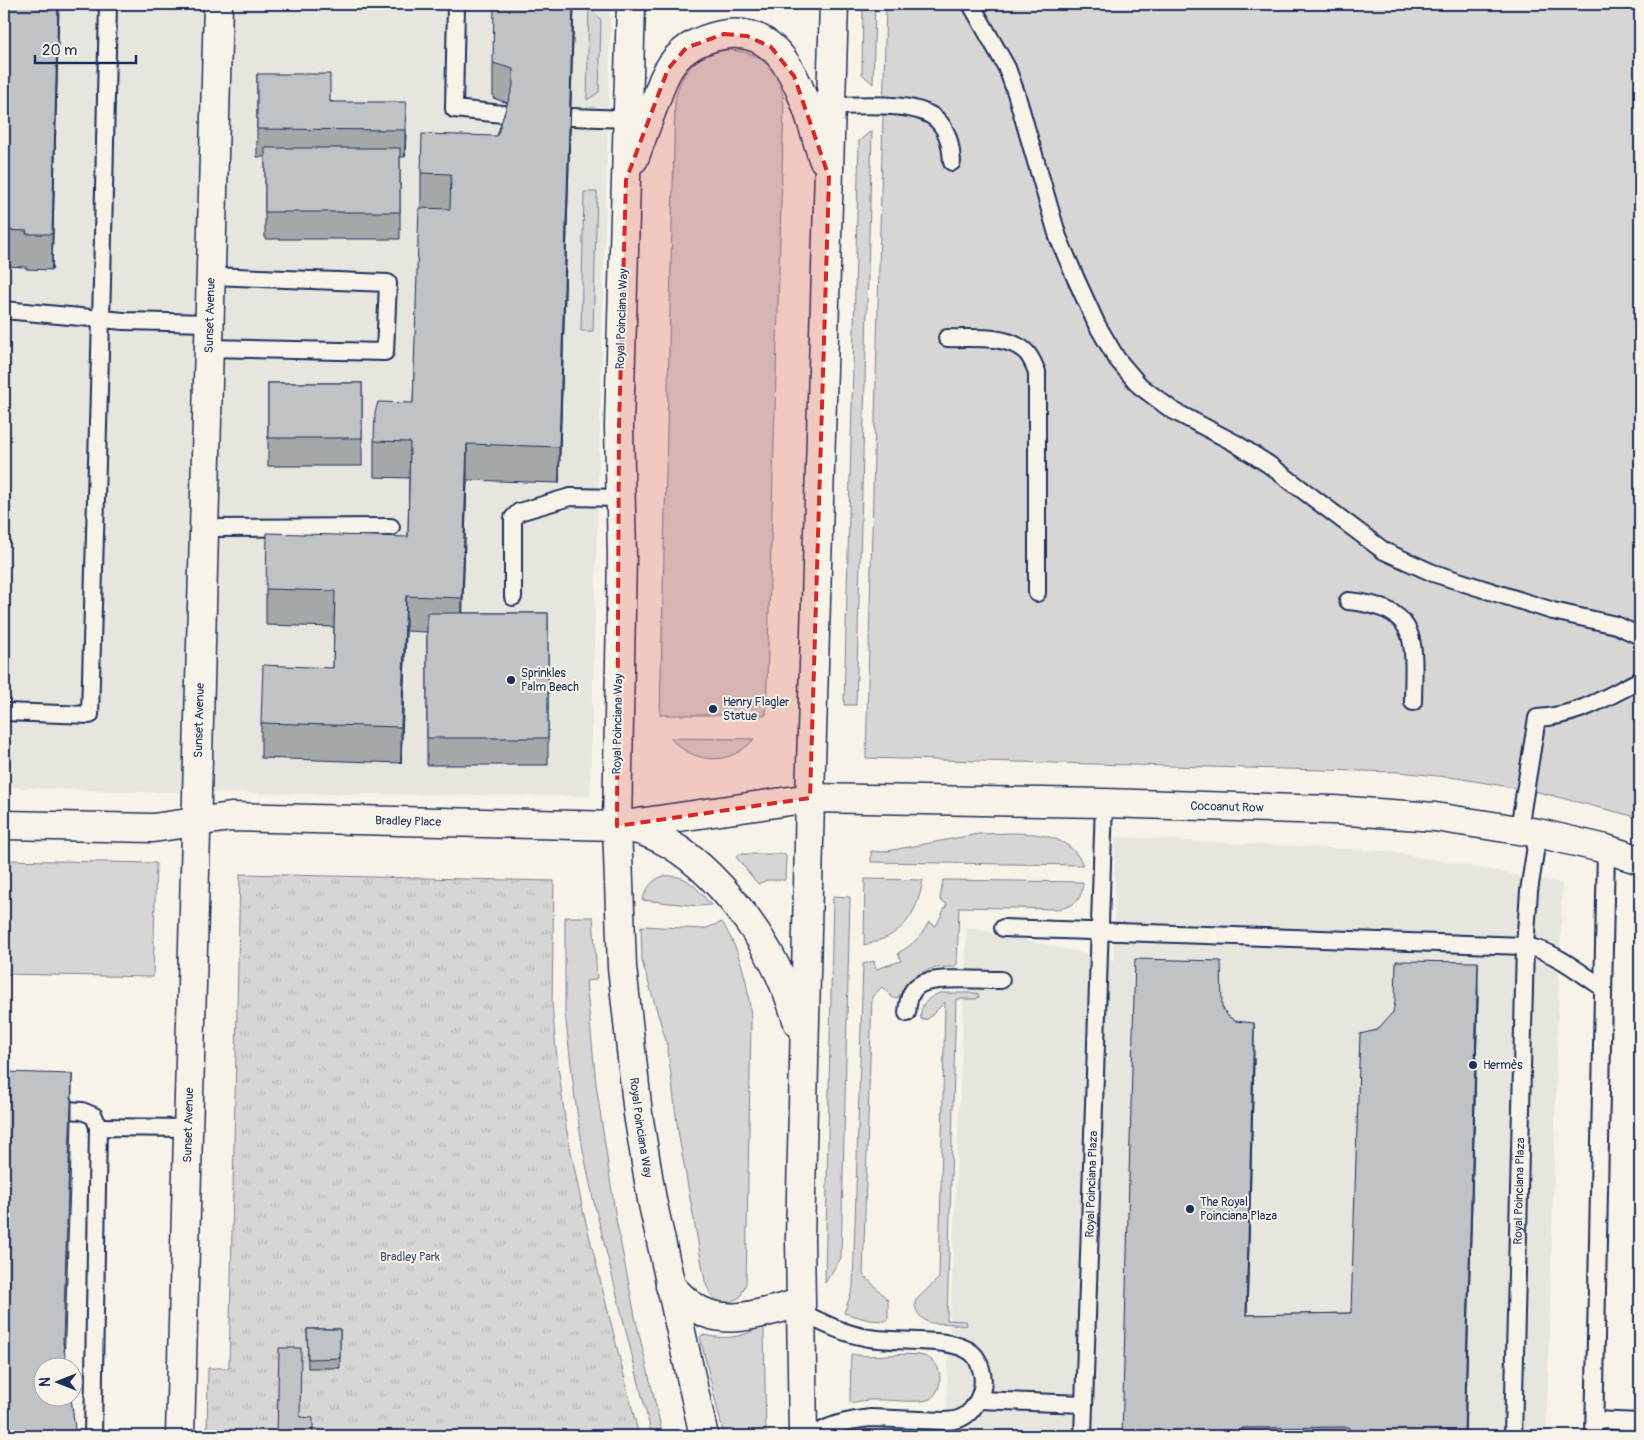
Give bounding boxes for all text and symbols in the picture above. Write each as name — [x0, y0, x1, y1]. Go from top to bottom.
scale bar — [35, 32, 136, 64]
text: 20 m — [42, 41, 77, 60]
street label: Royal Poinciana Way — [613, 268, 631, 370]
street label: Sunset Avenue — [201, 277, 218, 353]
place label: Sprinkles Palm Beach — [521, 666, 579, 695]
street label: Royal Poinciana Way — [610, 673, 626, 775]
marker: Sprinkles Palm Beach — [505, 674, 517, 686]
street label: Sunset Avenue — [190, 682, 207, 758]
place label: Henry Flagler Statue — [723, 695, 790, 724]
marker: Henry Flagler Statue — [707, 703, 719, 715]
street label: Cocoanut Row — [1190, 798, 1264, 815]
street label: Bradley Place — [375, 813, 441, 829]
place label: Hermès — [1483, 1058, 1523, 1073]
marker: Hermès — [1467, 1059, 1479, 1071]
street label: Royal Poinciana Way — [627, 1077, 656, 1179]
street label: Sunset Avenue — [180, 1087, 197, 1163]
street label: Royal Poinciana Plaza — [1082, 1130, 1101, 1238]
street label: Royal Poinciana Plaza — [1510, 1137, 1528, 1245]
place label: The Royal Poinciana Plaza — [1200, 1195, 1278, 1224]
marker: The Royal Poinciana Plaza — [1184, 1203, 1196, 1215]
park label: Bradley Park — [380, 1250, 440, 1265]
north arrow — [32, 1358, 82, 1408]
text: N — [37, 1377, 54, 1387]

